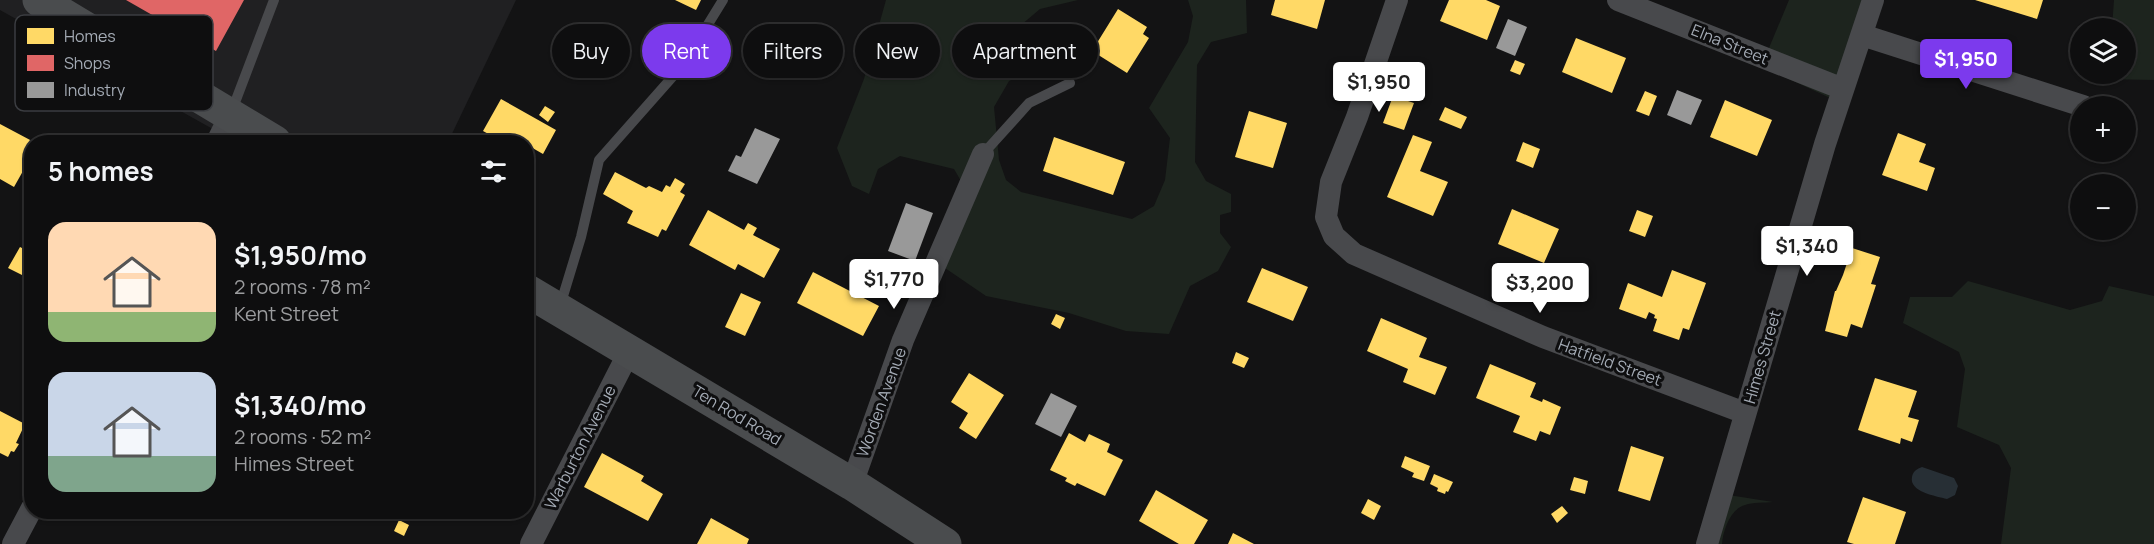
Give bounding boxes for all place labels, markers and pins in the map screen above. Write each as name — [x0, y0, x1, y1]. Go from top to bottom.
pin: $1,950 — [1917, 39, 2015, 90]
pin: $1,950 — [1330, 62, 1428, 113]
pin: $1,340 — [1758, 226, 1856, 277]
pin: $1,770 — [845, 259, 943, 310]
pin: $3,200 — [1491, 263, 1589, 314]

